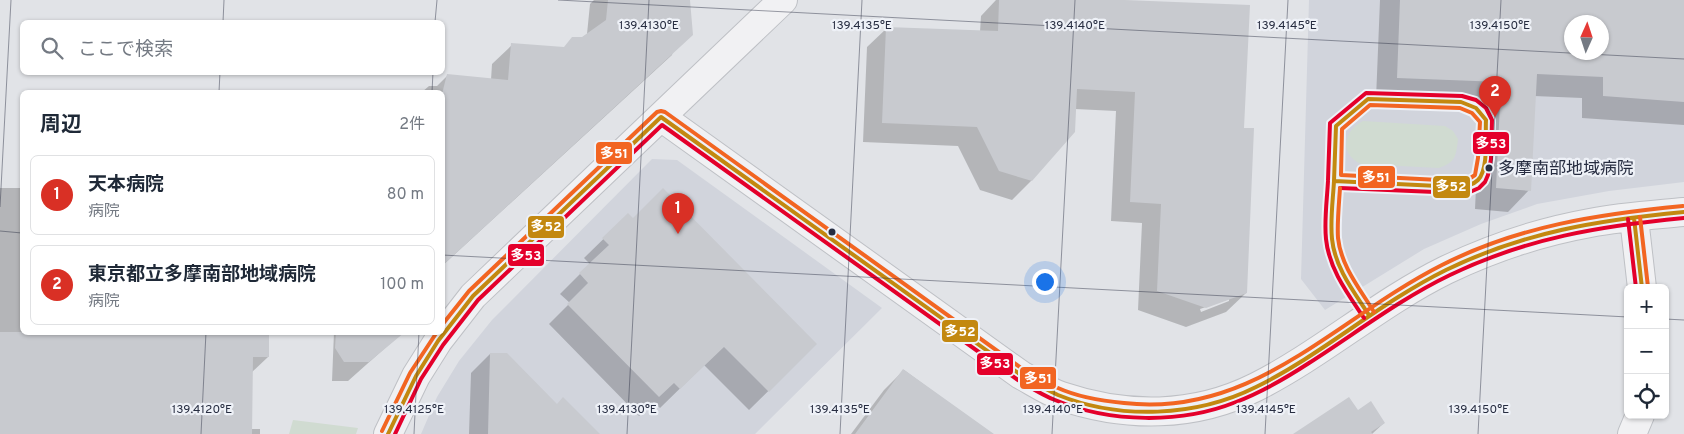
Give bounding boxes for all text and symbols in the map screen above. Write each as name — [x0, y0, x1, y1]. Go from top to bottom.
north arrow — [1564, 15, 1609, 60]
text: 139.4130°E — [619, 18, 679, 34]
text: 139.4135°E — [832, 18, 892, 34]
text: 139.4140°E — [1045, 18, 1105, 34]
text: 139.4145°E — [1257, 18, 1317, 34]
text: 139.4150°E — [1470, 18, 1530, 34]
search box — [20, 20, 445, 75]
icon: search — [38, 34, 66, 62]
text: ここで検索 — [78, 38, 173, 62]
pin: 2 — [1479, 76, 1511, 117]
text: 周辺 — [40, 112, 82, 139]
text: 2件 — [399, 115, 425, 135]
line badge: 多53 — [1472, 131, 1510, 155]
text: 多53 — [1476, 135, 1506, 153]
line badge: 多51 — [595, 141, 633, 165]
text: 多51 — [600, 145, 628, 163]
place label: 多摩南部地域病院 — [1498, 159, 1634, 181]
marker: 多摩南部地域病院 — [1484, 163, 1494, 173]
line badge: 多51 — [1357, 165, 1396, 189]
text: 多51 — [1362, 169, 1390, 187]
text: 天本病院 — [88, 173, 164, 197]
line badge: 多52 — [1432, 175, 1471, 199]
text: 多52 — [1435, 178, 1467, 196]
text: 1 — [54, 185, 60, 205]
text: 80 m — [387, 185, 424, 205]
pin: 1 — [662, 193, 694, 234]
text: 病院 — [88, 202, 120, 222]
line badge: 多52 — [527, 215, 565, 239]
text: 多52 — [530, 218, 562, 236]
unlabelled marker — [827, 227, 837, 237]
line badge: 多53 — [507, 243, 545, 267]
text: 多53 — [511, 247, 541, 265]
text: 東京都立多摩南部地域病院 — [88, 263, 316, 287]
your location — [1032, 269, 1058, 295]
text: 2 — [52, 275, 62, 295]
text: 100 m — [380, 275, 424, 295]
map controls — [1624, 284, 1669, 419]
button: + — [1624, 284, 1669, 329]
text: 病院 — [88, 292, 120, 312]
line badge: 多52 — [941, 319, 979, 343]
text: 多52 — [944, 323, 976, 341]
button: − — [1624, 329, 1669, 374]
line badge: 多53 — [976, 352, 1014, 376]
text: 多53 — [980, 355, 1010, 373]
line badge: 多51 — [1019, 366, 1057, 390]
text: 多51 — [1024, 370, 1052, 388]
button: locate — [1624, 374, 1669, 419]
text: 139.4120°E — [172, 402, 232, 418]
text: 139.4125°E — [384, 402, 444, 418]
text: 139.4130°E — [597, 402, 657, 418]
text: 139.4135°E — [810, 402, 870, 418]
text: 139.4140°E — [1023, 402, 1083, 418]
text: 139.4145°E — [1236, 402, 1296, 418]
text: 139.4150°E — [1449, 402, 1509, 418]

